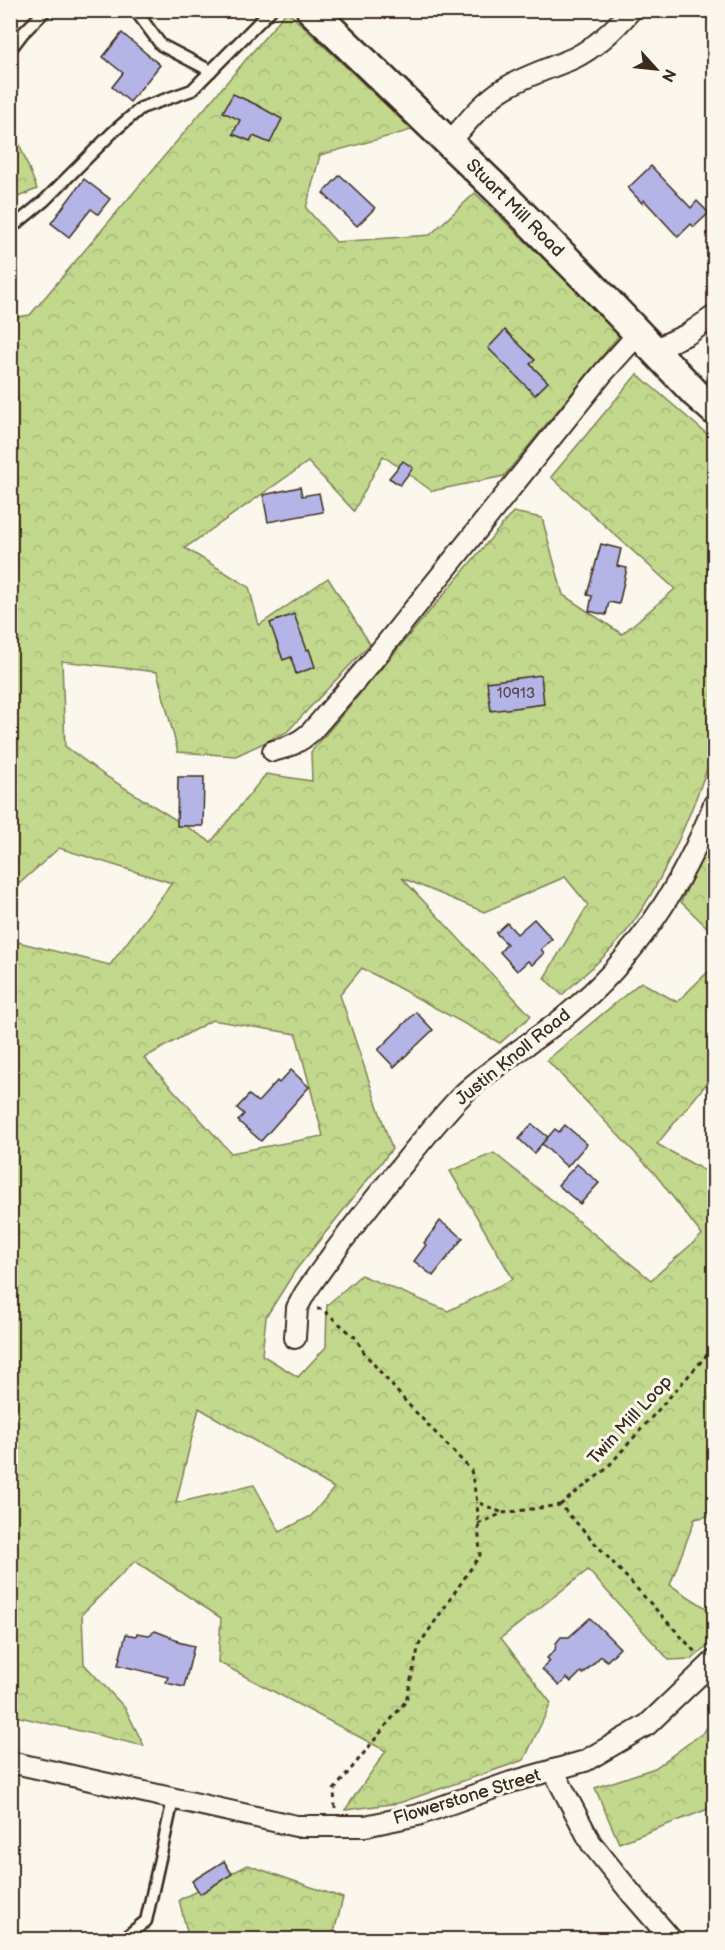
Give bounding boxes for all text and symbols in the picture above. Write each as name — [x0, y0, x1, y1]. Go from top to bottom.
north arrow — [626, 39, 686, 99]
text: N — [657, 65, 679, 85]
street label: Stuart Mill Road — [462, 155, 568, 261]
house number: 10913 — [497, 684, 535, 703]
street label: Justin Knoll Road — [451, 1004, 575, 1110]
street label: Twin Mill Loop — [583, 1371, 677, 1469]
street label: Flowerstone Street — [391, 1764, 544, 1829]

